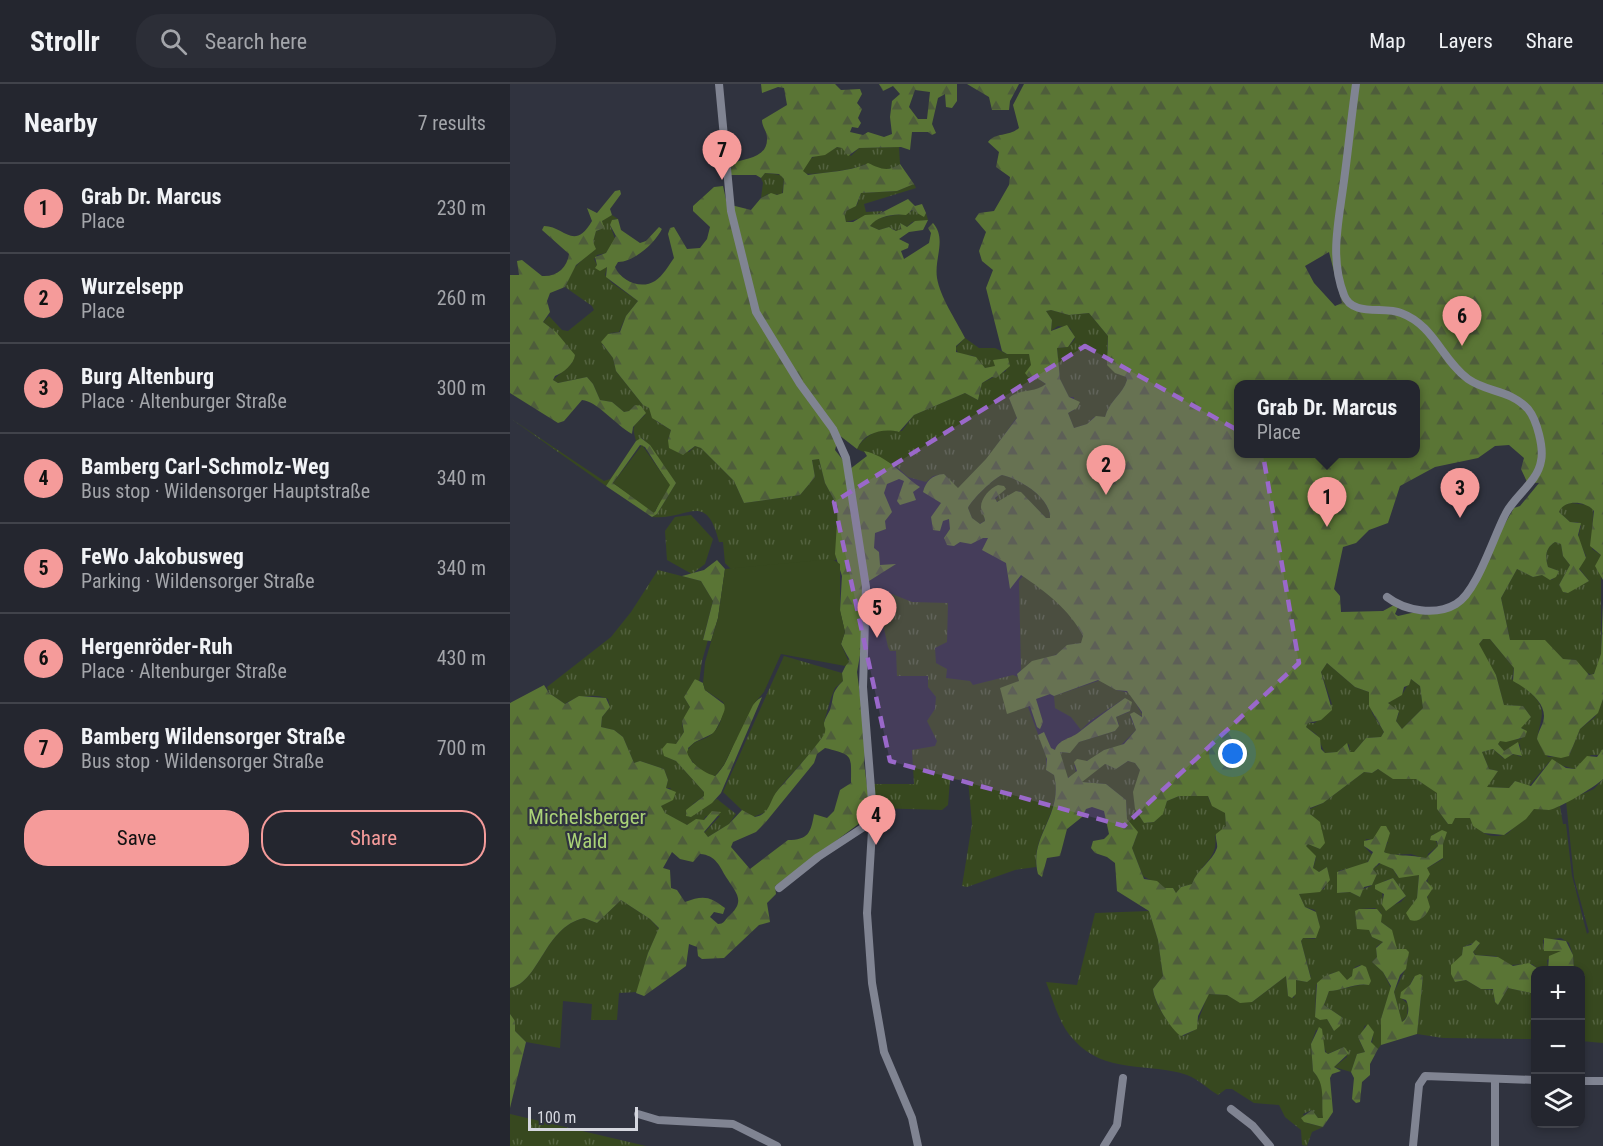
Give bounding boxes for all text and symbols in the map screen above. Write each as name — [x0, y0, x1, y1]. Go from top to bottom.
search box — [136, 14, 556, 68]
text: Strollr — [30, 25, 100, 58]
icon: search — [157, 25, 190, 58]
text: Search here — [205, 29, 307, 54]
text: Map — [1369, 29, 1406, 53]
text: Layers — [1439, 29, 1493, 53]
text: Share — [1526, 29, 1573, 53]
text: Nearby — [24, 108, 98, 138]
text: 7 results — [418, 111, 486, 135]
pin: 7 — [702, 130, 742, 180]
text: Grab Dr. Marcus — [81, 184, 222, 209]
text: 1 — [38, 196, 49, 220]
text: 230 m — [437, 196, 486, 220]
text: Place — [81, 209, 125, 233]
text: Wurzelsepp — [81, 274, 184, 299]
text: 2 — [38, 286, 49, 310]
text: 260 m — [437, 286, 486, 310]
pin: 6 — [1442, 296, 1482, 346]
text: Place — [81, 299, 125, 323]
text: Burg Altenburg — [81, 364, 214, 389]
text: 3 — [38, 376, 49, 400]
text: 300 m — [437, 376, 486, 400]
popup — [1234, 380, 1420, 458]
text: Place · Altenburger Straße — [81, 389, 287, 413]
text: Grab Dr. Marcus — [1257, 395, 1397, 420]
text: Place — [1257, 420, 1301, 444]
pin: 2 — [1086, 446, 1126, 495]
text: Bamberg Carl-Schmolz-Weg — [81, 454, 330, 479]
text: 4 — [38, 466, 49, 490]
text: 340 m — [437, 466, 486, 490]
pin: 3 — [1440, 468, 1480, 518]
pin: 1 — [1308, 478, 1346, 527]
text: Bus stop · Wildensorger Hauptstraße — [81, 479, 370, 503]
text: FeWo Jakobusweg — [81, 544, 244, 569]
text: 5 — [38, 556, 49, 580]
text: 340 m — [437, 556, 486, 580]
text: Parking · Wildensorger Straße — [81, 569, 315, 593]
pin: 5 — [858, 588, 896, 638]
text: Hergenröder-Ruh — [81, 634, 233, 659]
text: 6 — [38, 646, 49, 670]
text: 430 m — [437, 646, 486, 670]
text: Place · Altenburger Straße — [81, 659, 287, 683]
text: Bamberg Wildensorger Straße — [81, 724, 345, 749]
text: 7 — [38, 736, 49, 760]
text: 700 m — [437, 736, 486, 760]
your location — [1218, 739, 1247, 768]
text: Bus stop · Wildensorger Straße — [81, 749, 324, 773]
pin: 4 — [856, 796, 896, 845]
park label: Michelsberger Wald — [528, 805, 646, 853]
button: Save — [24, 810, 249, 866]
button: Share — [261, 810, 486, 866]
map controls — [1531, 966, 1585, 1128]
button: + — [1531, 966, 1585, 1020]
button: − — [1531, 1020, 1585, 1074]
button: layers — [1531, 1074, 1585, 1128]
scale bar — [528, 1104, 638, 1132]
text: 100 m — [537, 1108, 576, 1127]

